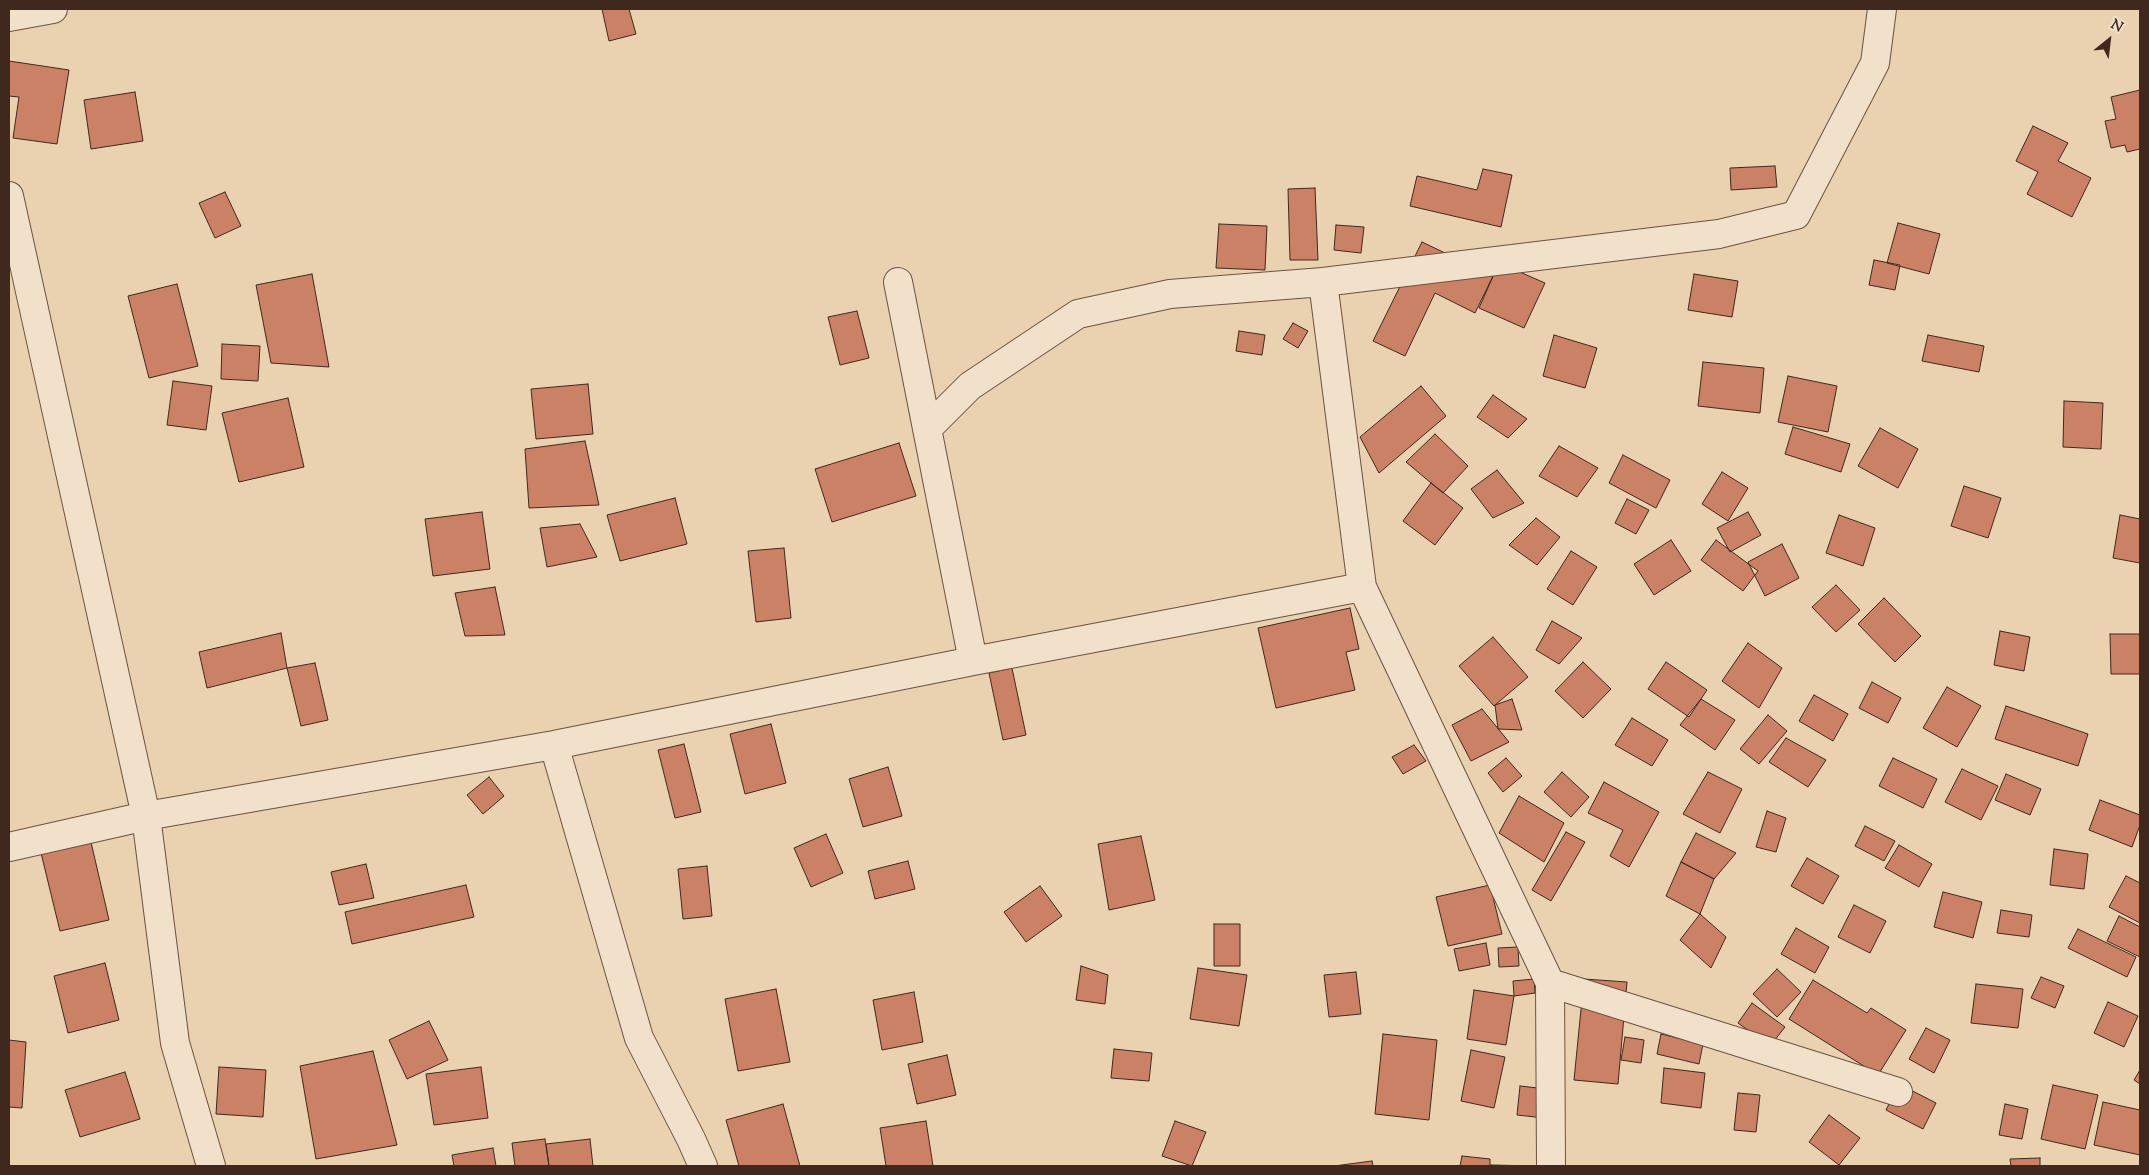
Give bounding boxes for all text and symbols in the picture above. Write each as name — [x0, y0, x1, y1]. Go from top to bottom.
north arrow — [2084, 15, 2134, 65]
text: N — [2107, 15, 2126, 38]

